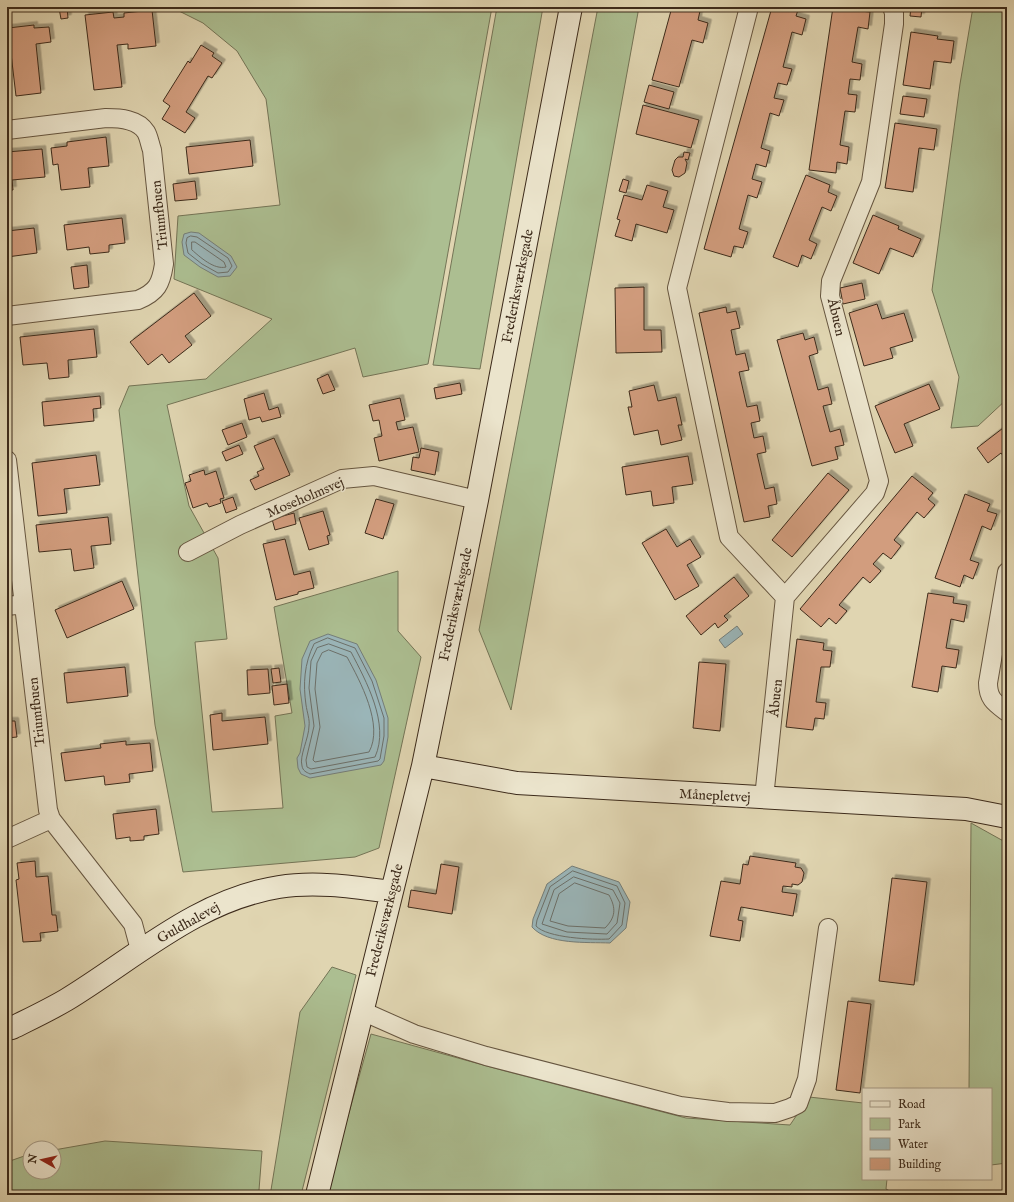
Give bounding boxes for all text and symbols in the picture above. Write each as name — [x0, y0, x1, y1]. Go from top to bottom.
street label: Triumfbuen — [147, 179, 173, 250]
street label: Frederiksværksgade — [498, 227, 538, 345]
street label: Åbuen — [823, 295, 850, 338]
street label: Moseholmsvej — [264, 474, 347, 522]
street label: Frederiksværksgade — [435, 545, 477, 663]
street label: Triumfbuen — [24, 676, 50, 747]
street label: Åbuen — [764, 678, 787, 719]
street label: Månepletvej — [679, 785, 751, 807]
street label: Frederiksværksgade — [362, 861, 408, 979]
street label: Guldhalevej — [154, 898, 223, 948]
legend — [862, 1088, 992, 1180]
text: Road — [898, 1097, 926, 1112]
text: Park — [898, 1117, 921, 1132]
text: Water — [898, 1137, 929, 1152]
north arrow — [22, 1140, 62, 1180]
text: N — [25, 1153, 41, 1165]
text: Building — [898, 1157, 942, 1172]

